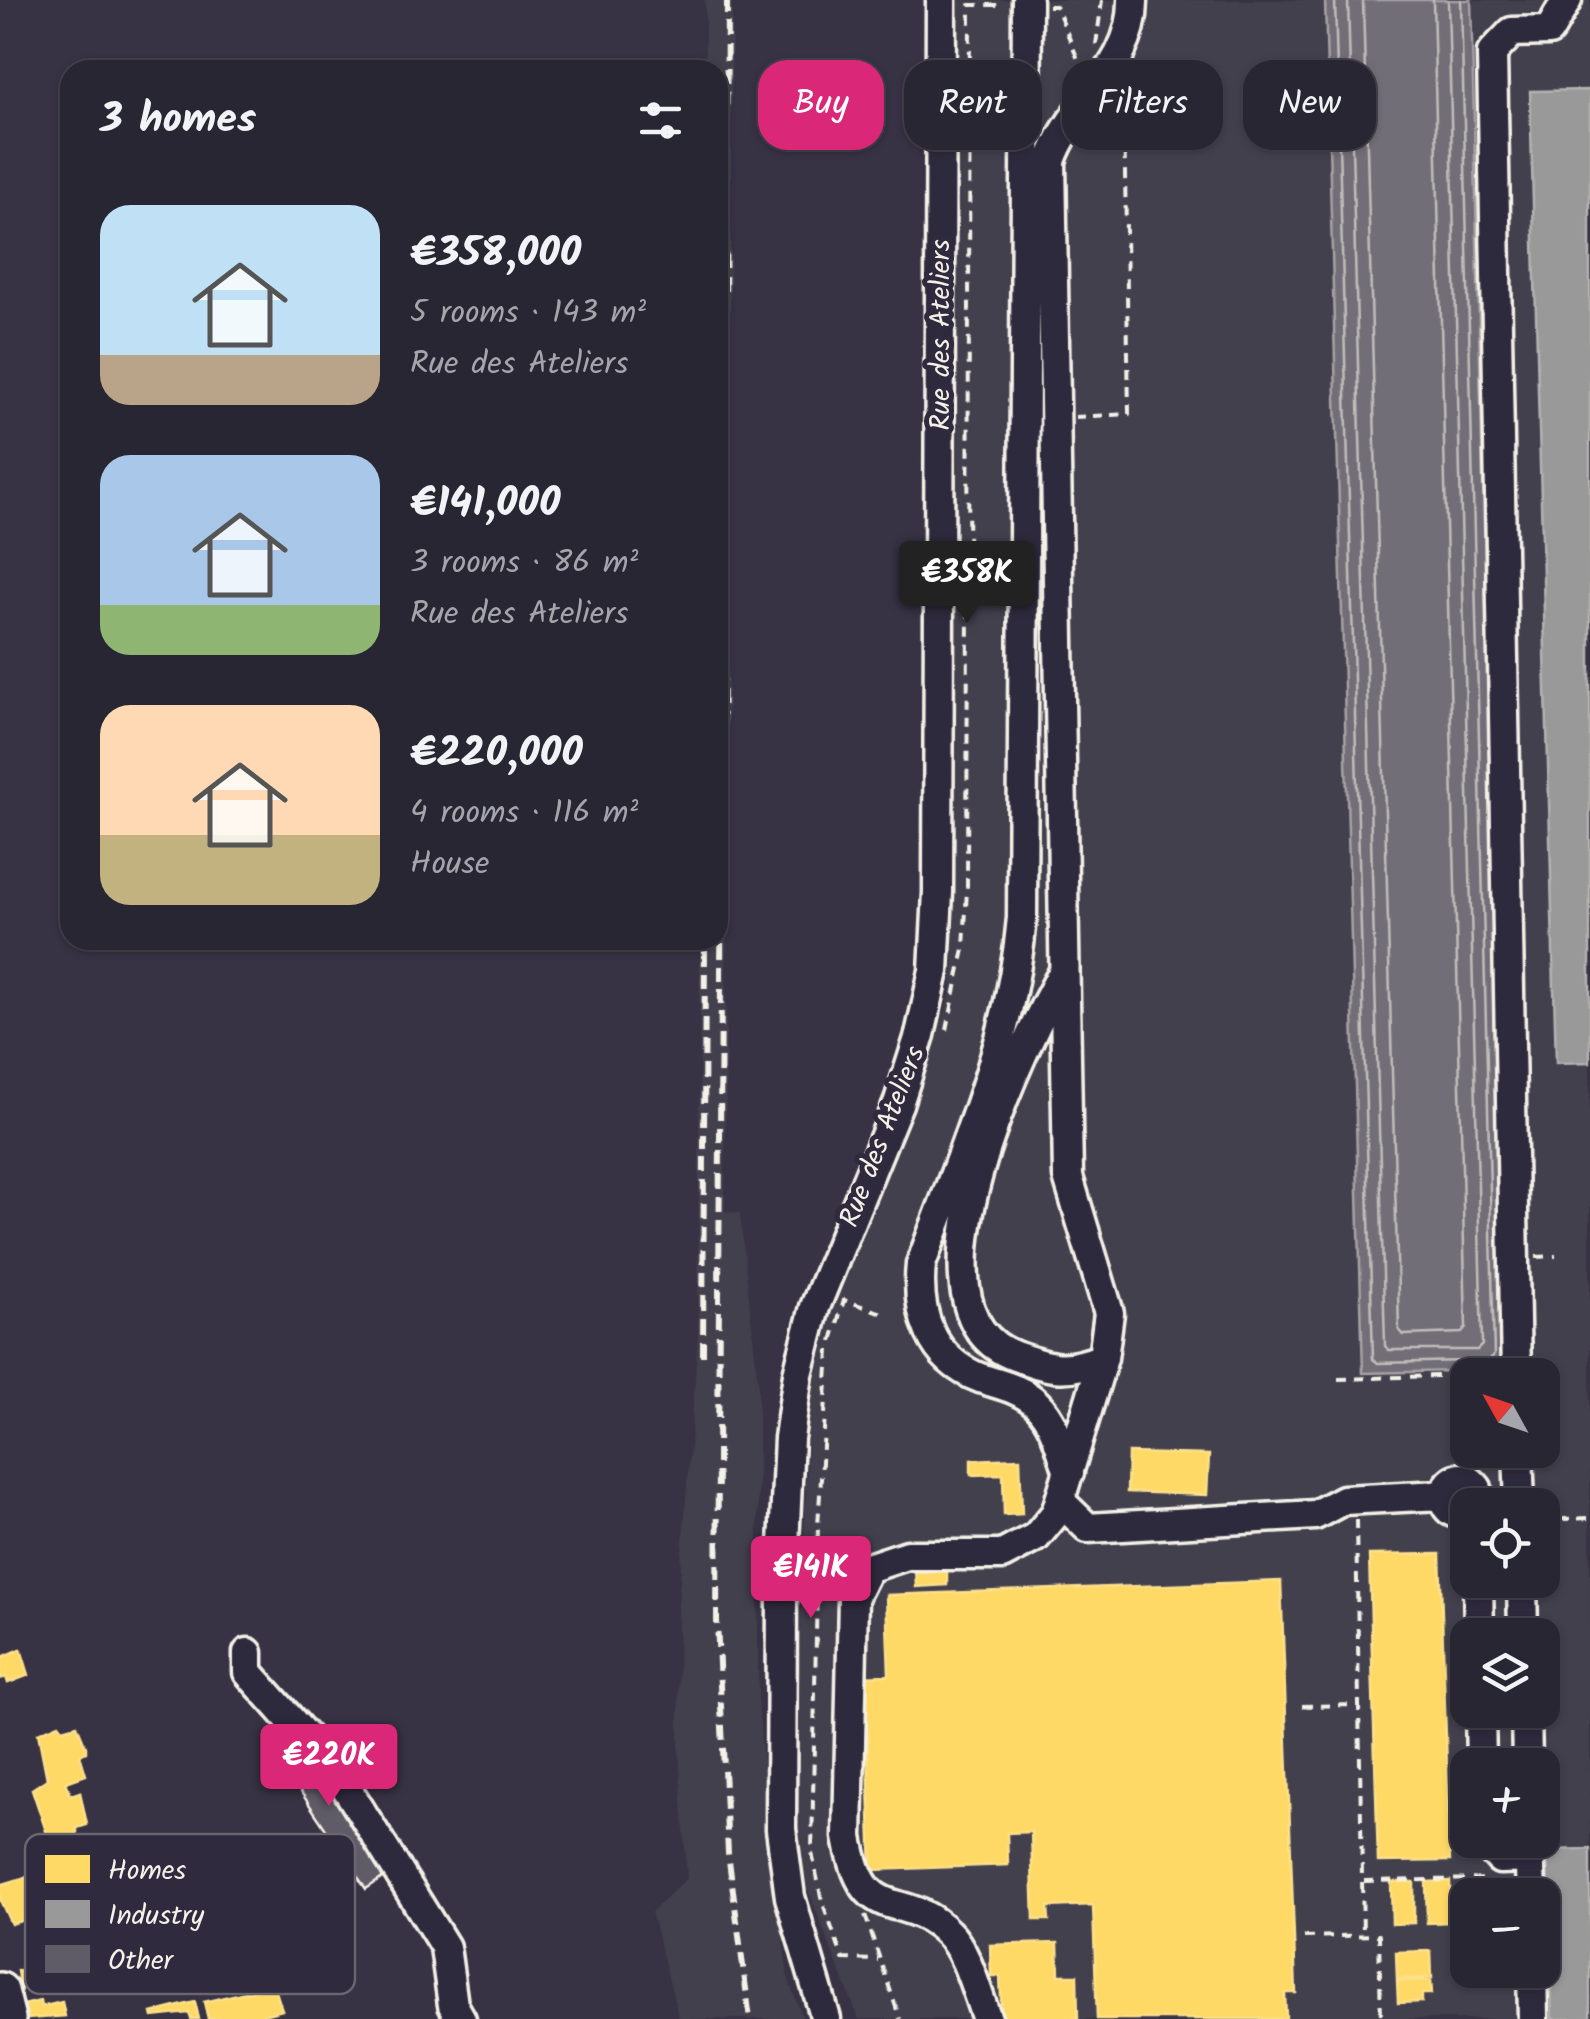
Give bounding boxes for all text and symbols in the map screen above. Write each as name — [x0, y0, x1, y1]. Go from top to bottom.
chip: Buy — [758, 60, 884, 150]
chip: Rent — [904, 60, 1042, 150]
chip: Filters — [1062, 60, 1223, 150]
chip: New — [1243, 60, 1376, 150]
text: 3 homes — [100, 87, 256, 154]
icon: filters — [633, 93, 688, 148]
text: €358,000 — [410, 221, 581, 288]
street label: Rue des Ateliers — [919, 239, 964, 431]
icon: home — [180, 245, 300, 365]
text: 5 rooms · 143 m² — [410, 288, 646, 339]
text: Rue des Ateliers — [410, 339, 628, 390]
text: €141,000 — [410, 471, 561, 538]
icon: home — [180, 495, 300, 615]
text: 3 rooms · 86 m² — [410, 538, 638, 589]
pin: €358K — [897, 541, 1037, 626]
text: €358K — [921, 548, 1013, 599]
text: Rue des Ateliers — [410, 589, 628, 640]
text: €220,000 — [410, 721, 583, 788]
icon: home — [180, 745, 300, 865]
text: 4 rooms · 116 m² — [410, 788, 638, 839]
text: House — [410, 839, 489, 890]
street label: Rue des Ateliers — [828, 1040, 939, 1234]
north arrow — [1450, 1358, 1560, 1468]
map controls — [1450, 1358, 1560, 1988]
button: locate — [1450, 1488, 1560, 1598]
pin: €141K — [741, 1536, 881, 1621]
text: €141K — [773, 1543, 849, 1594]
button: layers — [1450, 1618, 1560, 1728]
pin: €220K — [259, 1724, 399, 1809]
text: €220K — [282, 1731, 376, 1782]
button: + — [1450, 1748, 1560, 1858]
legend — [25, 1834, 355, 1994]
text: Homes — [108, 1849, 186, 1894]
button: − — [1450, 1878, 1560, 1988]
text: Industry — [108, 1894, 205, 1939]
text: Other — [108, 1939, 175, 1984]

